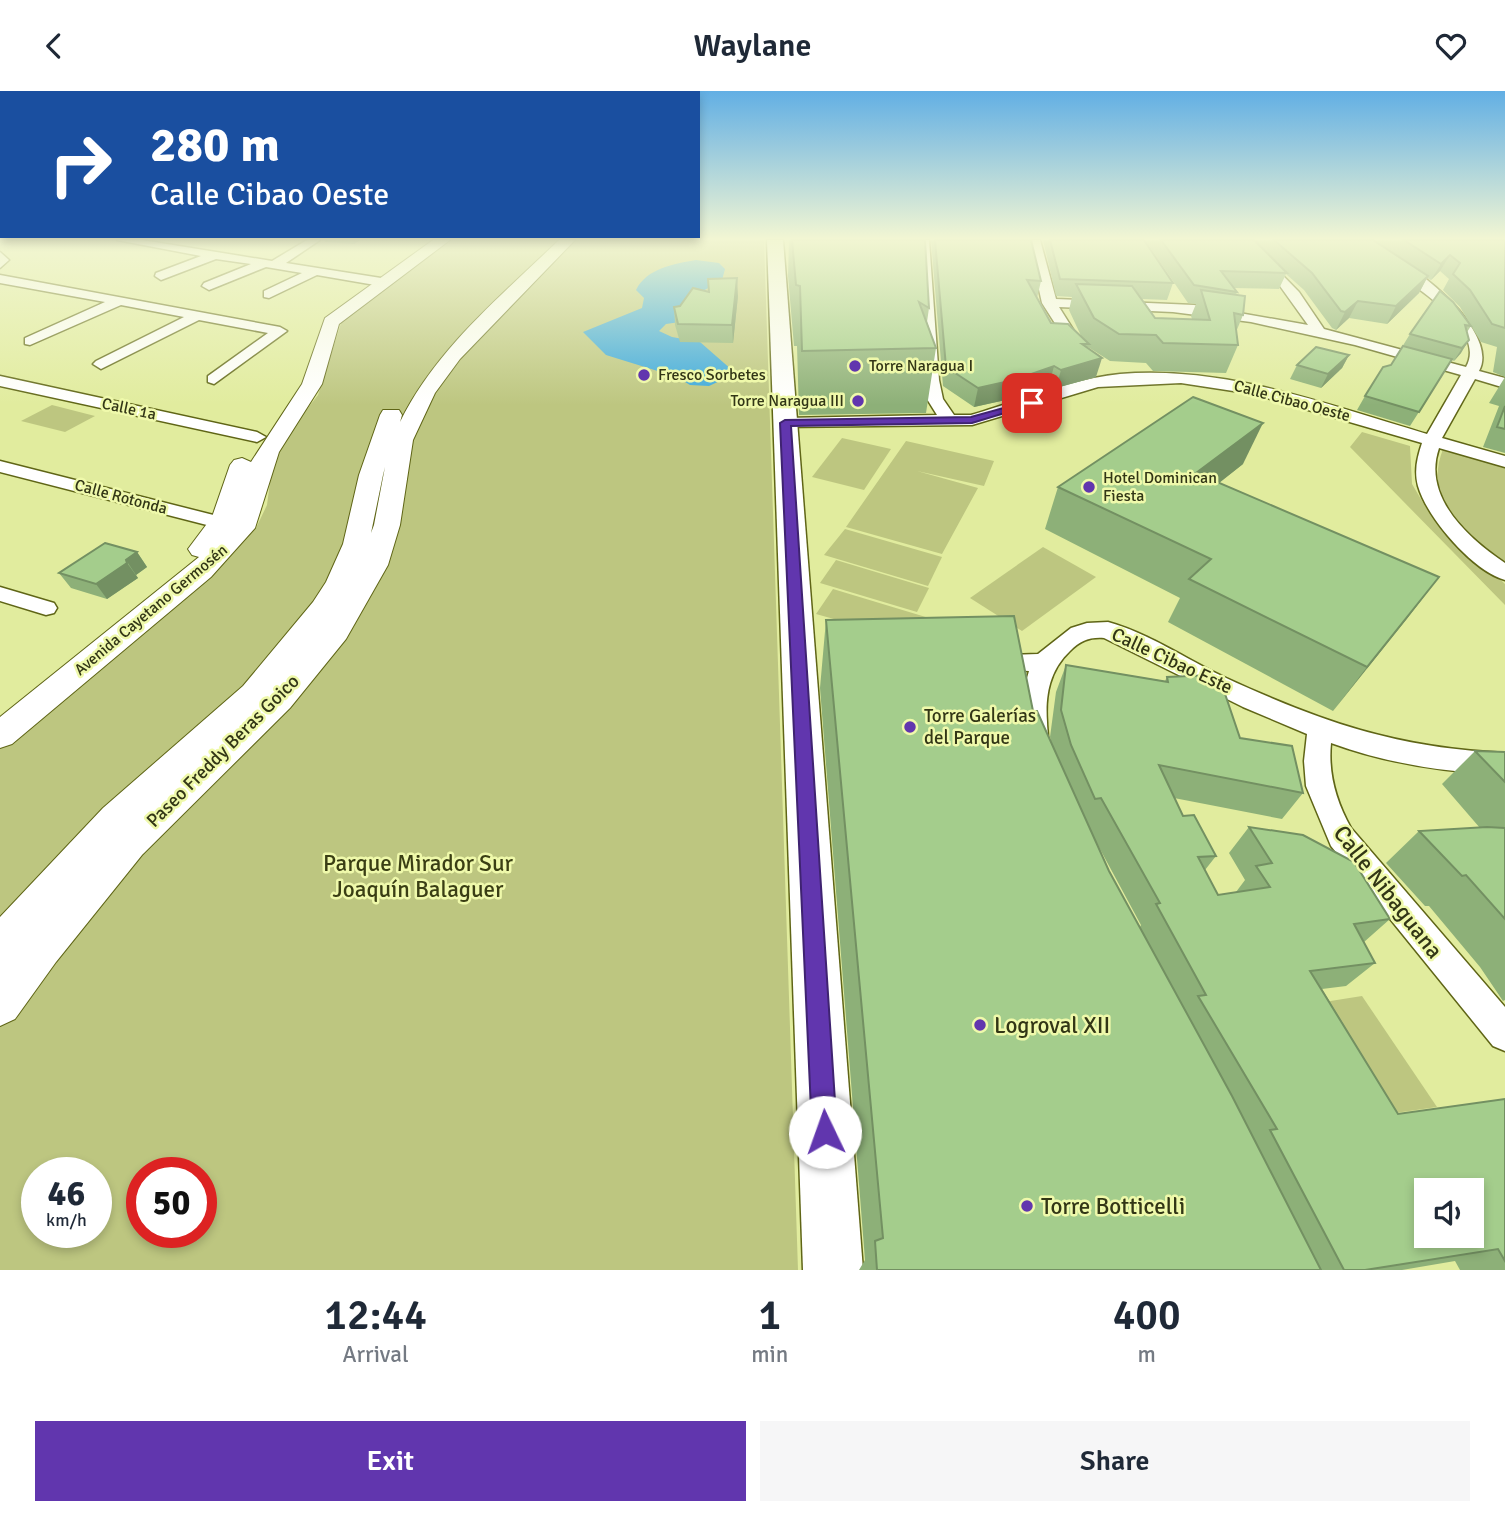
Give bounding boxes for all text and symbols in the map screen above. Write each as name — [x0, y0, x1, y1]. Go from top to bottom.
text: Waylane — [694, 26, 811, 65]
icon: back — [35, 27, 73, 65]
icon: heart — [1432, 27, 1470, 65]
text: 280 m — [150, 115, 280, 175]
icon: right — [35, 119, 126, 210]
text: Calle Cibao Oeste — [150, 175, 389, 214]
place label: Torre Naragua I — [869, 356, 973, 376]
marker: Torre Naragua I — [847, 358, 863, 374]
place label: Fresco Sorbetes — [658, 365, 766, 385]
marker: Fresco Sorbetes — [636, 367, 652, 383]
pin — [1002, 373, 1062, 433]
street label: Calle Cibao Oeste — [1232, 376, 1352, 426]
icon: arrive — [1013, 384, 1051, 422]
place label: Torre Naragua III — [730, 391, 844, 411]
street label: Calle 1a — [100, 393, 158, 425]
marker: Torre Naragua III — [850, 393, 866, 409]
place label: Hotel Dominican Fiesta — [1103, 468, 1217, 506]
street label: Calle Rotonda — [73, 475, 169, 519]
marker: Hotel Dominican Fiesta — [1081, 479, 1097, 495]
street label: Avenida Cayetano Germosén — [70, 540, 232, 680]
street label: Calle Cibao Este — [1108, 622, 1236, 700]
street label: Paseo Freddy Beras Goico — [141, 669, 305, 833]
place label: Torre Galerías del Parque — [924, 704, 1036, 750]
marker: Torre Galerías del Parque — [902, 719, 918, 735]
street label: Calle Nibaguana — [1327, 820, 1449, 964]
park label: Parque Mirador Sur Joaquín Balaguer — [323, 849, 513, 904]
place label: Logroval XII — [994, 1011, 1110, 1040]
marker: Logroval XII — [972, 1017, 988, 1033]
position arrow — [788, 1095, 862, 1169]
speed limit sign: 50 — [126, 1157, 217, 1248]
text: 46 — [48, 1172, 85, 1215]
map controls — [1414, 1178, 1484, 1248]
button: sound — [1414, 1178, 1484, 1248]
place label: Torre Botticelli — [1041, 1192, 1185, 1221]
marker: Torre Botticelli — [1019, 1198, 1035, 1214]
text: km/h — [46, 1209, 87, 1231]
text: 12:44 — [324, 1290, 427, 1341]
text: 1 — [758, 1290, 781, 1341]
text: 400 — [1113, 1290, 1181, 1341]
text: Arrival — [342, 1340, 409, 1369]
text: min — [751, 1340, 788, 1369]
text: m — [1137, 1340, 1156, 1369]
button: Exit — [35, 1421, 746, 1501]
button: Share — [760, 1421, 1470, 1501]

